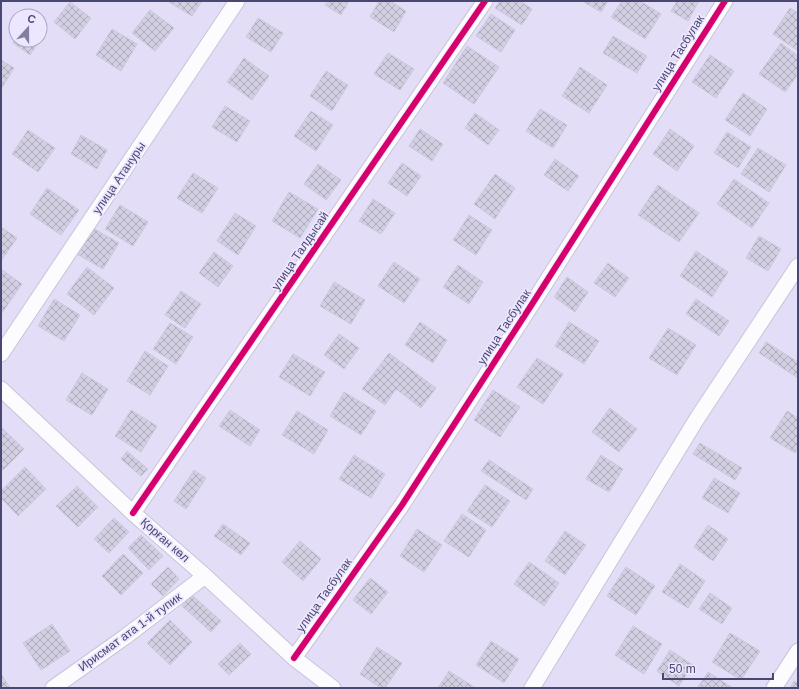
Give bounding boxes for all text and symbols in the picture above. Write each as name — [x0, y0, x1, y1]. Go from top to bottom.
north arrow — [8, 8, 48, 48]
text: С — [26, 12, 37, 26]
street label: улица Тасбулак — [649, 12, 707, 94]
street label: улица Атануры — [90, 139, 148, 217]
street label: улица Талдысай — [269, 209, 331, 293]
street label: улица Тасбулак — [474, 286, 534, 367]
street label: Қорған көл — [138, 515, 192, 565]
street label: улица Тасбулак — [293, 555, 355, 635]
street label: Ирисмат ата 1-й тупик — [76, 589, 185, 674]
scale bar — [663, 655, 773, 681]
text: 50 m — [669, 662, 696, 676]

